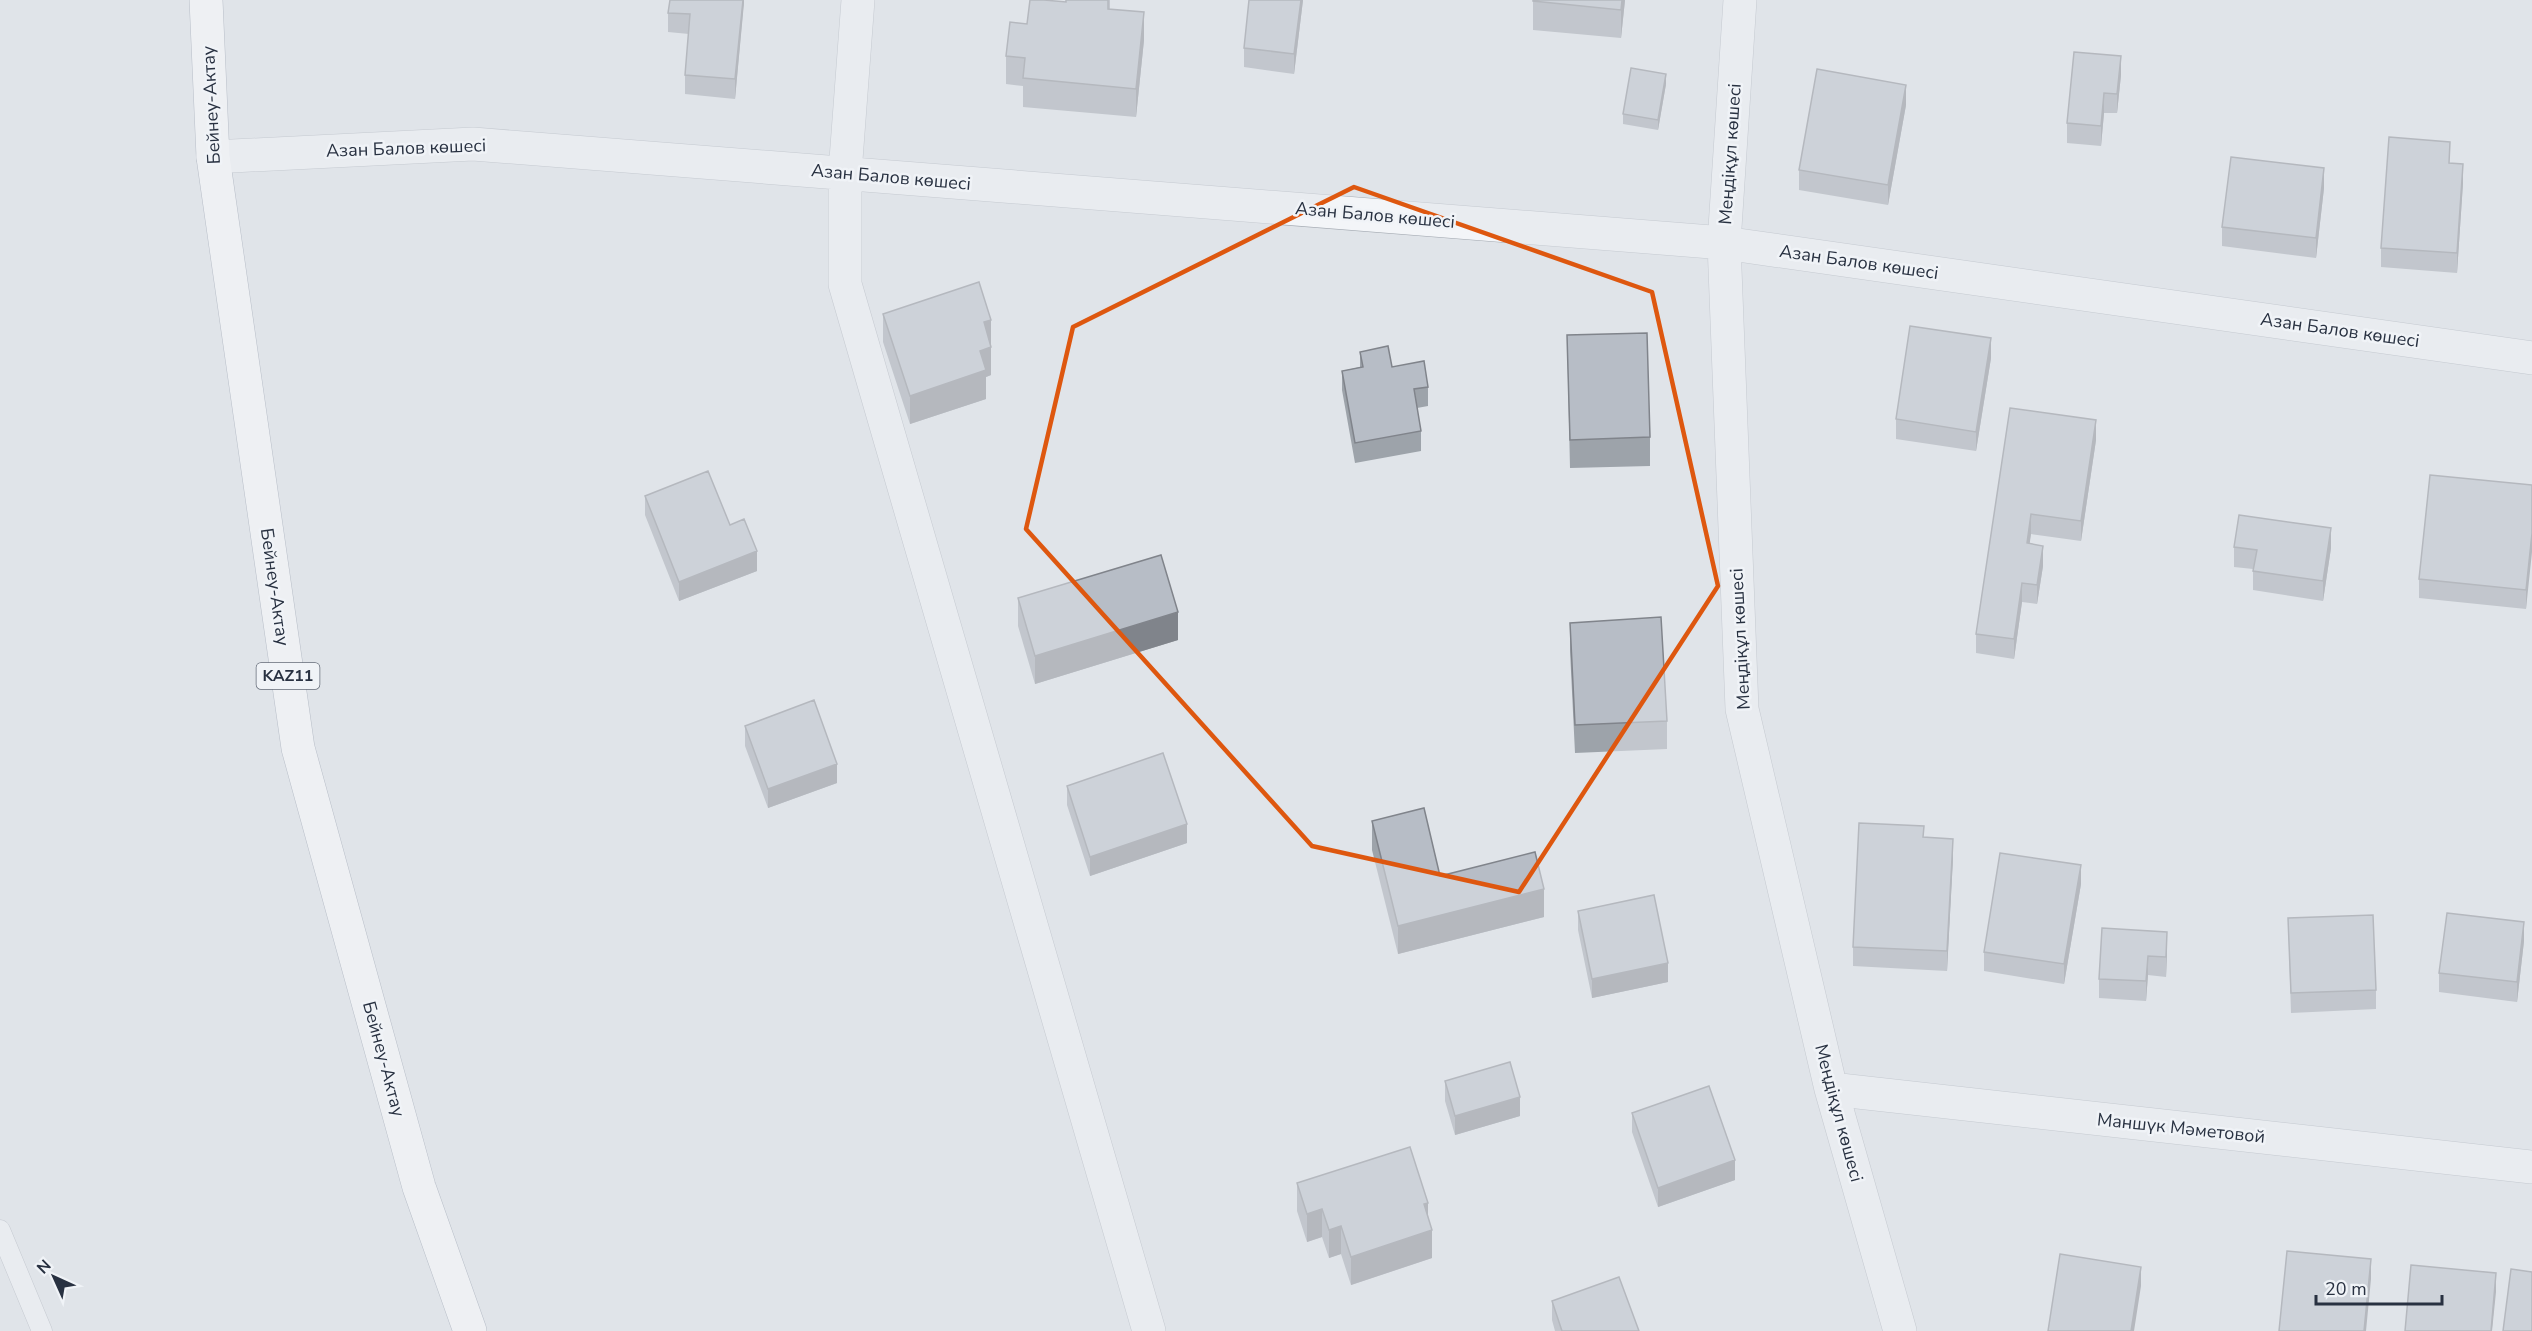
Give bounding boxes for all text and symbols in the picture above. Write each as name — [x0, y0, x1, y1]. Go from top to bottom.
street label: Бейнеу-Актау — [196, 45, 226, 165]
street label: Меңдіқұл көшесі — [1713, 83, 1747, 225]
street label: Азан Балов көшесі — [326, 133, 486, 163]
street label: Азан Балов көшесі — [810, 158, 972, 196]
street label: Азан Балов көшесі — [1294, 196, 1456, 234]
street label: Азан Балов көшесі — [1778, 239, 1940, 285]
street label: Азан Балов көшесі — [2259, 307, 2421, 353]
street label: Бейнеу-Актау — [255, 527, 295, 648]
street label: Меңдіқұл көшесі — [1724, 568, 1756, 710]
road number: KAZ11 — [256, 663, 320, 689]
street label: Бейнеу-Актау — [357, 999, 411, 1120]
street label: Меңдіқұл көшесі — [1809, 1042, 1869, 1184]
street label: Маншүк Мәметовой — [2096, 1107, 2266, 1149]
north arrow — [24, 1247, 84, 1307]
text: N — [32, 1255, 56, 1279]
scale bar — [2316, 1268, 2442, 1306]
text: 20 m — [2325, 1277, 2367, 1301]

